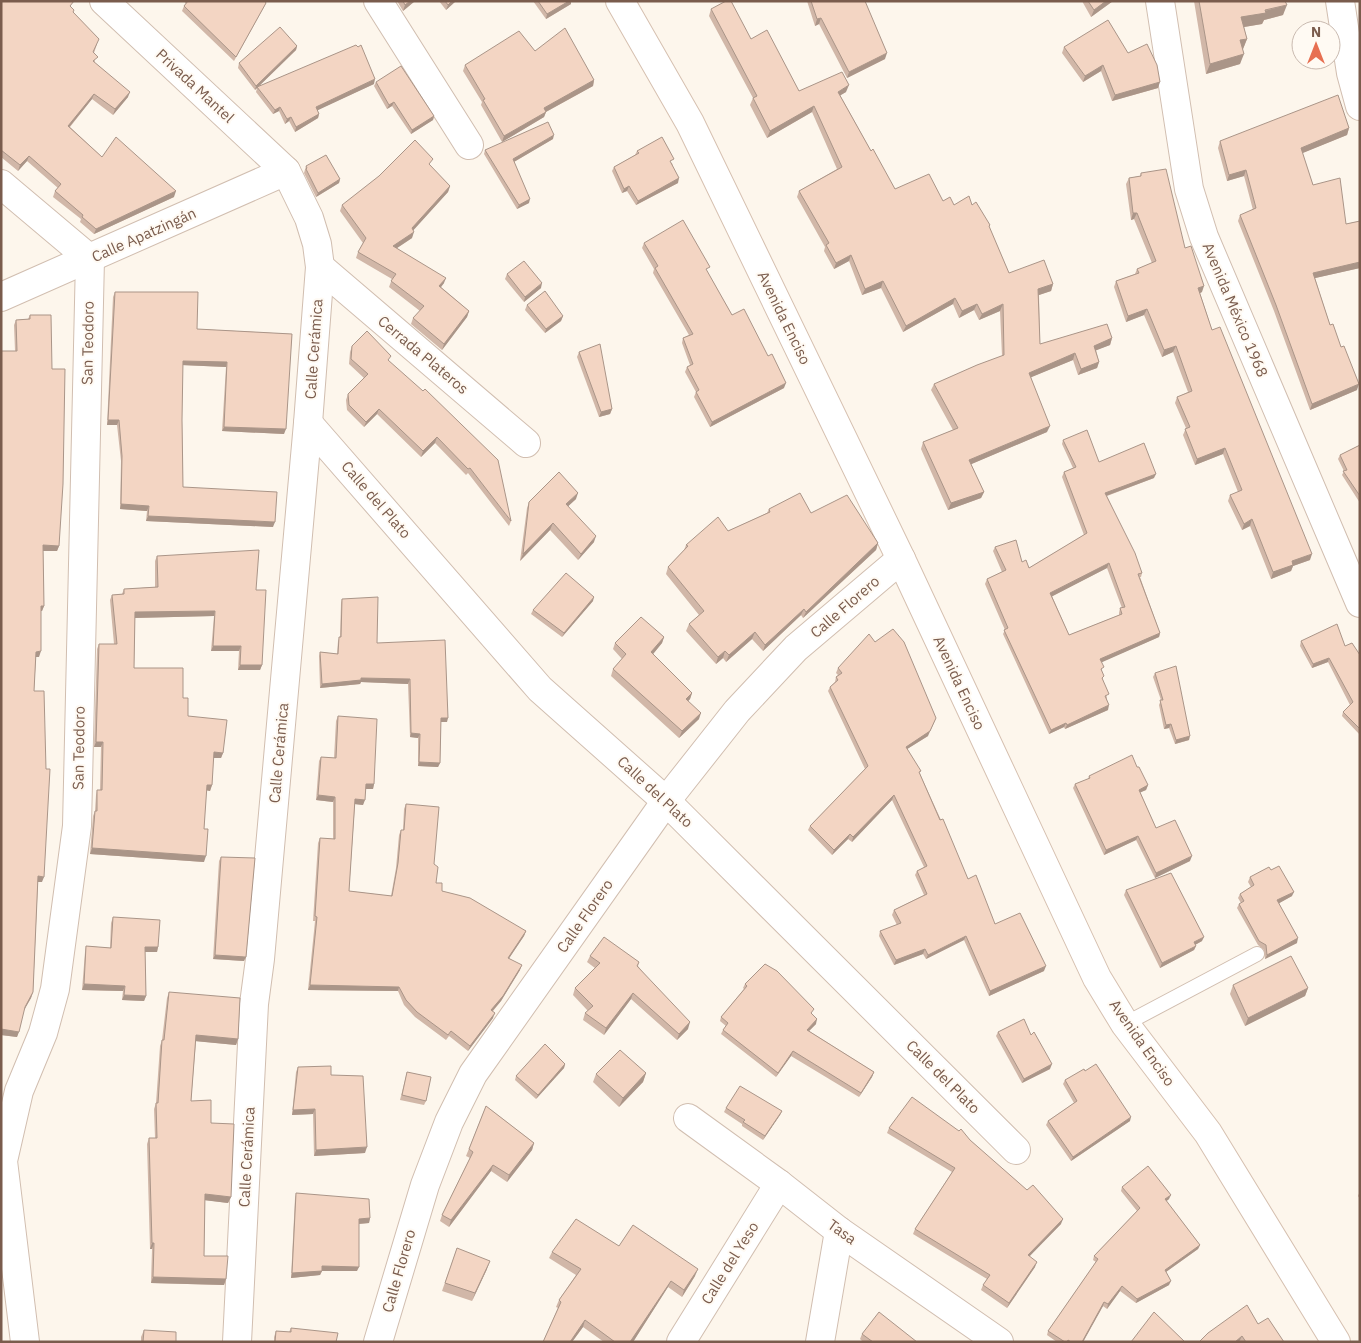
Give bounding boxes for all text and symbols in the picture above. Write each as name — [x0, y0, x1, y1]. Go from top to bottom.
north arrow — [1291, 20, 1341, 70]
text: N — [1311, 23, 1321, 41]
street label: Privada Mantel — [152, 45, 238, 127]
street label: Calle Apatzingán — [89, 203, 199, 266]
street label: Avenida México 1968 — [1199, 240, 1272, 380]
street label: Avenida Enciso — [754, 268, 815, 368]
street label: Calle Cerámica — [301, 298, 326, 400]
street label: San Teodoro — [77, 301, 98, 385]
street label: Cerrada Plateros — [374, 311, 473, 398]
street label: Calle del Plato — [338, 457, 415, 542]
street label: Calle Florero — [806, 571, 883, 642]
street label: Avenida Enciso — [929, 633, 990, 733]
street label: Calle Cerámica — [265, 702, 292, 804]
street label: San Teodoro — [68, 706, 89, 790]
street label: Calle del Plato — [614, 752, 697, 831]
street label: Calle Florero — [552, 875, 617, 956]
street label: Avenida Enciso — [1105, 996, 1179, 1090]
street label: Calle del Plato — [903, 1036, 984, 1117]
street label: Calle Cerámica — [234, 1106, 259, 1208]
street label: Tasa — [824, 1215, 860, 1248]
street label: Calle del Yeso — [697, 1218, 762, 1308]
street label: Calle Florero — [378, 1227, 419, 1315]

